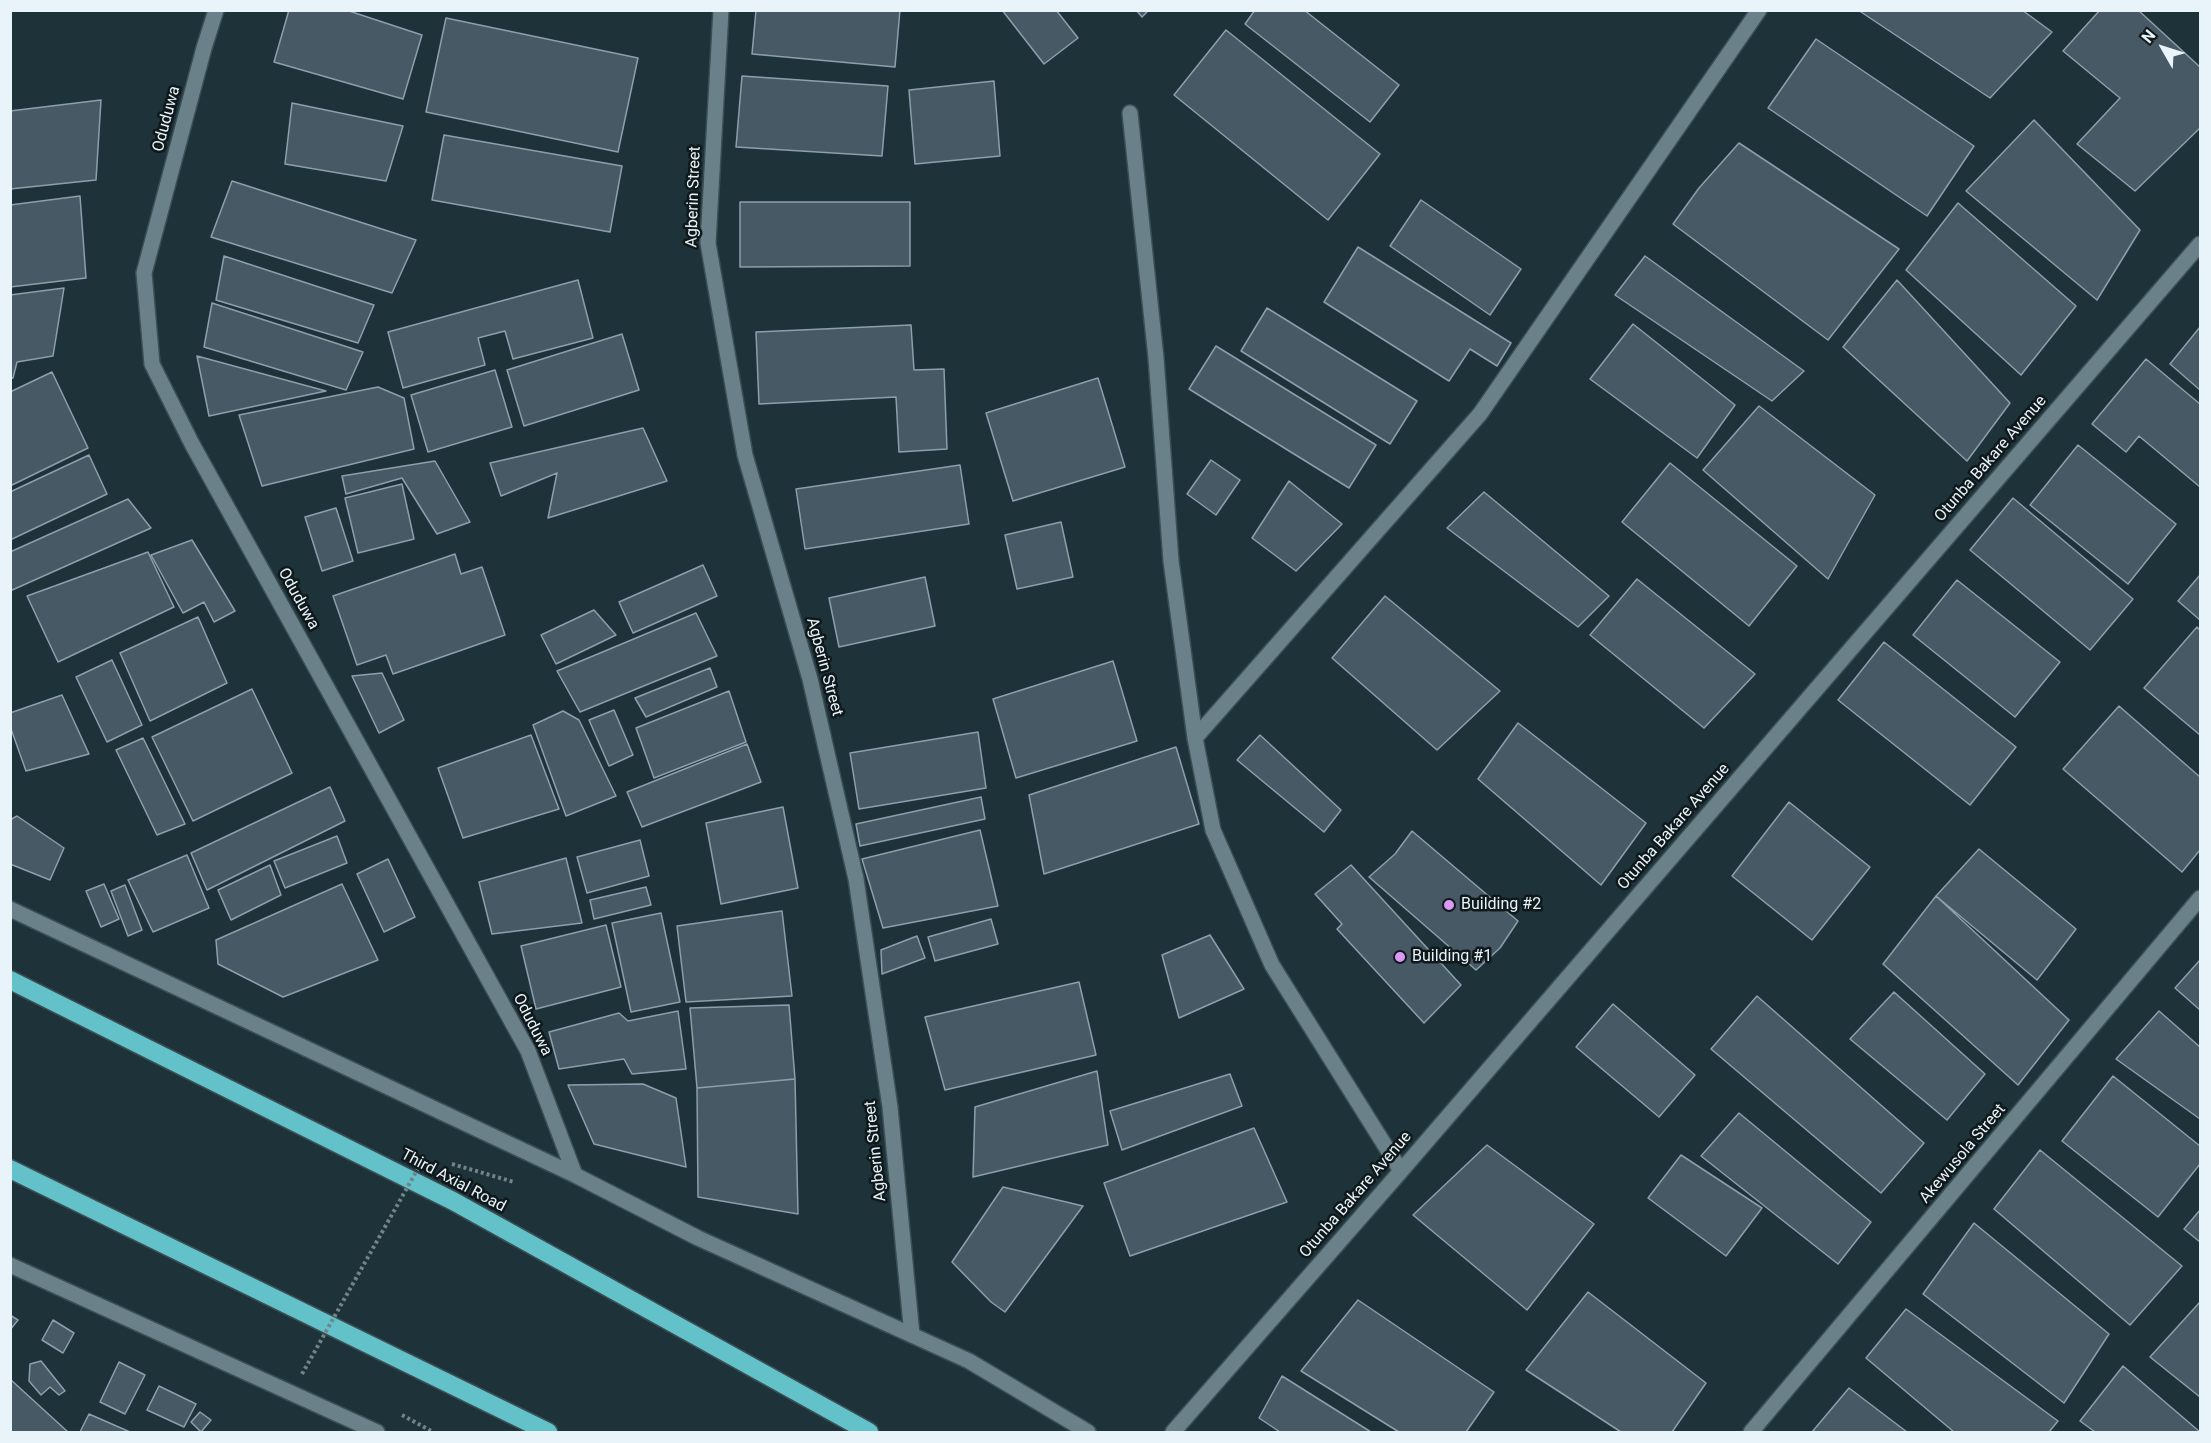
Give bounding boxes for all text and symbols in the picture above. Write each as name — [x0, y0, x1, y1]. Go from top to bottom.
north arrow — [2133, 18, 2193, 78]
text: N — [2138, 26, 2160, 47]
street label: Oduduwa — [149, 84, 185, 154]
street label: Agberin Street — [683, 146, 705, 248]
street label: Otunba Bakare Avenue — [1931, 392, 2051, 526]
street label: Oduduwa — [273, 565, 323, 633]
street label: Agberin Street — [802, 616, 846, 718]
street label: Otunba Bakare Avenue — [1614, 760, 1734, 894]
place label: Building #2 — [1461, 895, 1541, 915]
marker: Building #2 — [1442, 898, 1456, 912]
place label: Building #1 — [1412, 947, 1492, 967]
marker: Building #1 — [1393, 950, 1407, 964]
street label: Oduduwa — [508, 991, 556, 1059]
street label: Agberin Street — [861, 1100, 891, 1202]
street label: Akewusola Street — [1916, 1100, 2010, 1208]
street label: Otunba Bakare Avenue — [1296, 1128, 1416, 1262]
street label: Third Axial Road — [397, 1145, 509, 1217]

